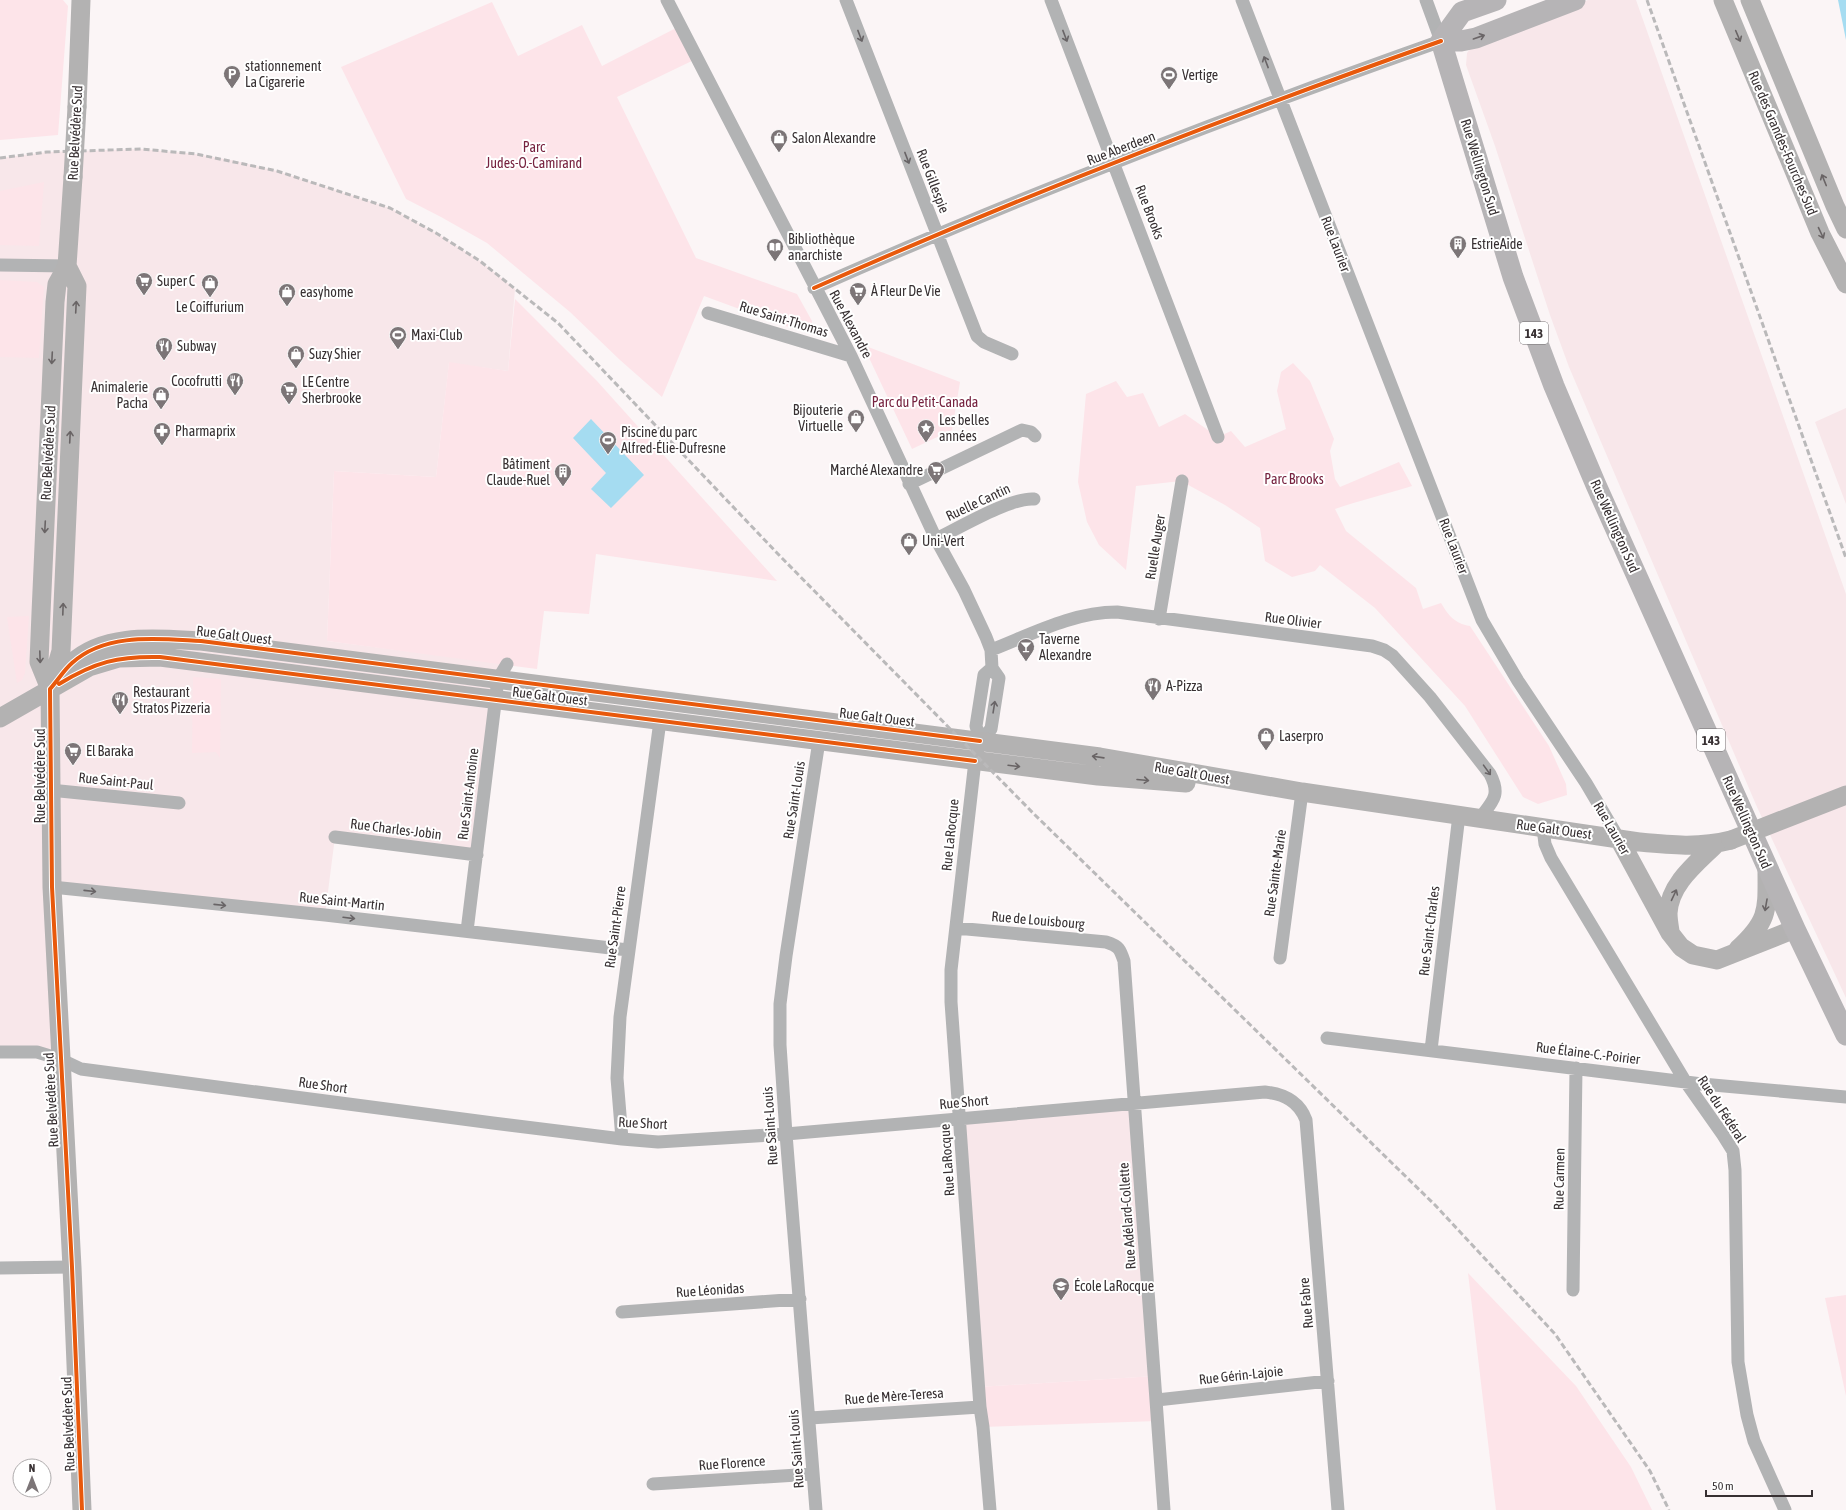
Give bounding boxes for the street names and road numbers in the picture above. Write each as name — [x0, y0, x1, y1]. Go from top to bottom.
street label: Rue des Grandes-Fourches Sud — [1745, 68, 1821, 218]
street label: Rue Belvédère Sud — [65, 85, 85, 181]
street label: Rue Wellington Sud — [1458, 117, 1502, 217]
street label: Rue Aberdeen — [1084, 128, 1158, 168]
street label: Rue Gillespie — [913, 147, 953, 215]
street label: Rue Brooks — [1132, 182, 1168, 242]
street label: Rue Laurier — [1318, 214, 1354, 275]
street label: Rue Alexandre — [826, 287, 876, 361]
street label: Rue Saint-Thomas — [738, 298, 830, 340]
road number: 143 — [1520, 322, 1548, 344]
street label: Rue Belvédère Sud — [38, 405, 58, 501]
street label: Rue Wellington Sud — [1587, 477, 1643, 575]
street label: Ruelle Cantin — [943, 480, 1013, 524]
street label: Ruelle Auger — [1142, 513, 1168, 581]
street label: Rue Laurier — [1436, 516, 1472, 577]
street label: Rue Olivier — [1264, 609, 1323, 631]
street label: Rue Galt Ouest — [195, 622, 273, 648]
street label: Rue Galt Ouest — [511, 683, 589, 709]
street label: Rue Galt Ouest — [838, 704, 916, 730]
street label: Rue Belvédère Sud — [32, 728, 48, 824]
road number: 143 — [1697, 729, 1725, 751]
street label: Rue Saint-Antoine — [454, 747, 482, 841]
street label: Rue Galt Ouest — [1153, 759, 1231, 787]
street label: Rue Saint-Louis — [780, 760, 808, 840]
street label: Rue Saint-Paul — [78, 769, 155, 793]
street label: Rue Wellington Sud — [1719, 773, 1775, 871]
street label: Rue LaRocque — [938, 798, 962, 872]
street label: Rue Laurier — [1590, 799, 1634, 858]
street label: Rue Charles-Jobin — [349, 815, 443, 843]
street label: Rue Galt Ouest — [1515, 816, 1593, 842]
street label: Rue Sainte-Marie — [1261, 828, 1289, 918]
street label: Rue Saint-Pierre — [601, 885, 629, 969]
street label: Rue Saint-Charles — [1416, 885, 1442, 977]
street label: Rue Saint-Martin — [298, 889, 386, 913]
street label: Rue de Louisbourg — [991, 908, 1085, 932]
street label: Rue Élaine-C.-Poirier — [1535, 1039, 1642, 1067]
street label: Rue Belvédère Sud — [41, 1052, 61, 1148]
street label: Rue du Fédéral — [1695, 1073, 1750, 1145]
street label: Rue Short — [297, 1074, 349, 1096]
street label: Rue Saint-Louis — [759, 1086, 781, 1166]
street label: Rue Short — [939, 1092, 989, 1112]
street label: Rue Short — [618, 1114, 668, 1132]
street label: Rue LaRocque — [936, 1123, 958, 1197]
street label: Rue Carmen — [1550, 1148, 1568, 1210]
street label: Rue Adélard-Collette — [1115, 1162, 1139, 1270]
street label: Rue Fabre — [1296, 1277, 1316, 1329]
street label: Rue Léonidas — [675, 1280, 745, 1300]
street label: Rue Gérin-Lajoie — [1198, 1363, 1284, 1387]
street label: Rue Belvédère Sud — [58, 1376, 78, 1472]
street label: Rue de Mère-Teresa — [844, 1385, 944, 1407]
street label: Rue Saint-Louis — [785, 1409, 807, 1489]
street label: Rue Florence — [698, 1453, 766, 1473]

